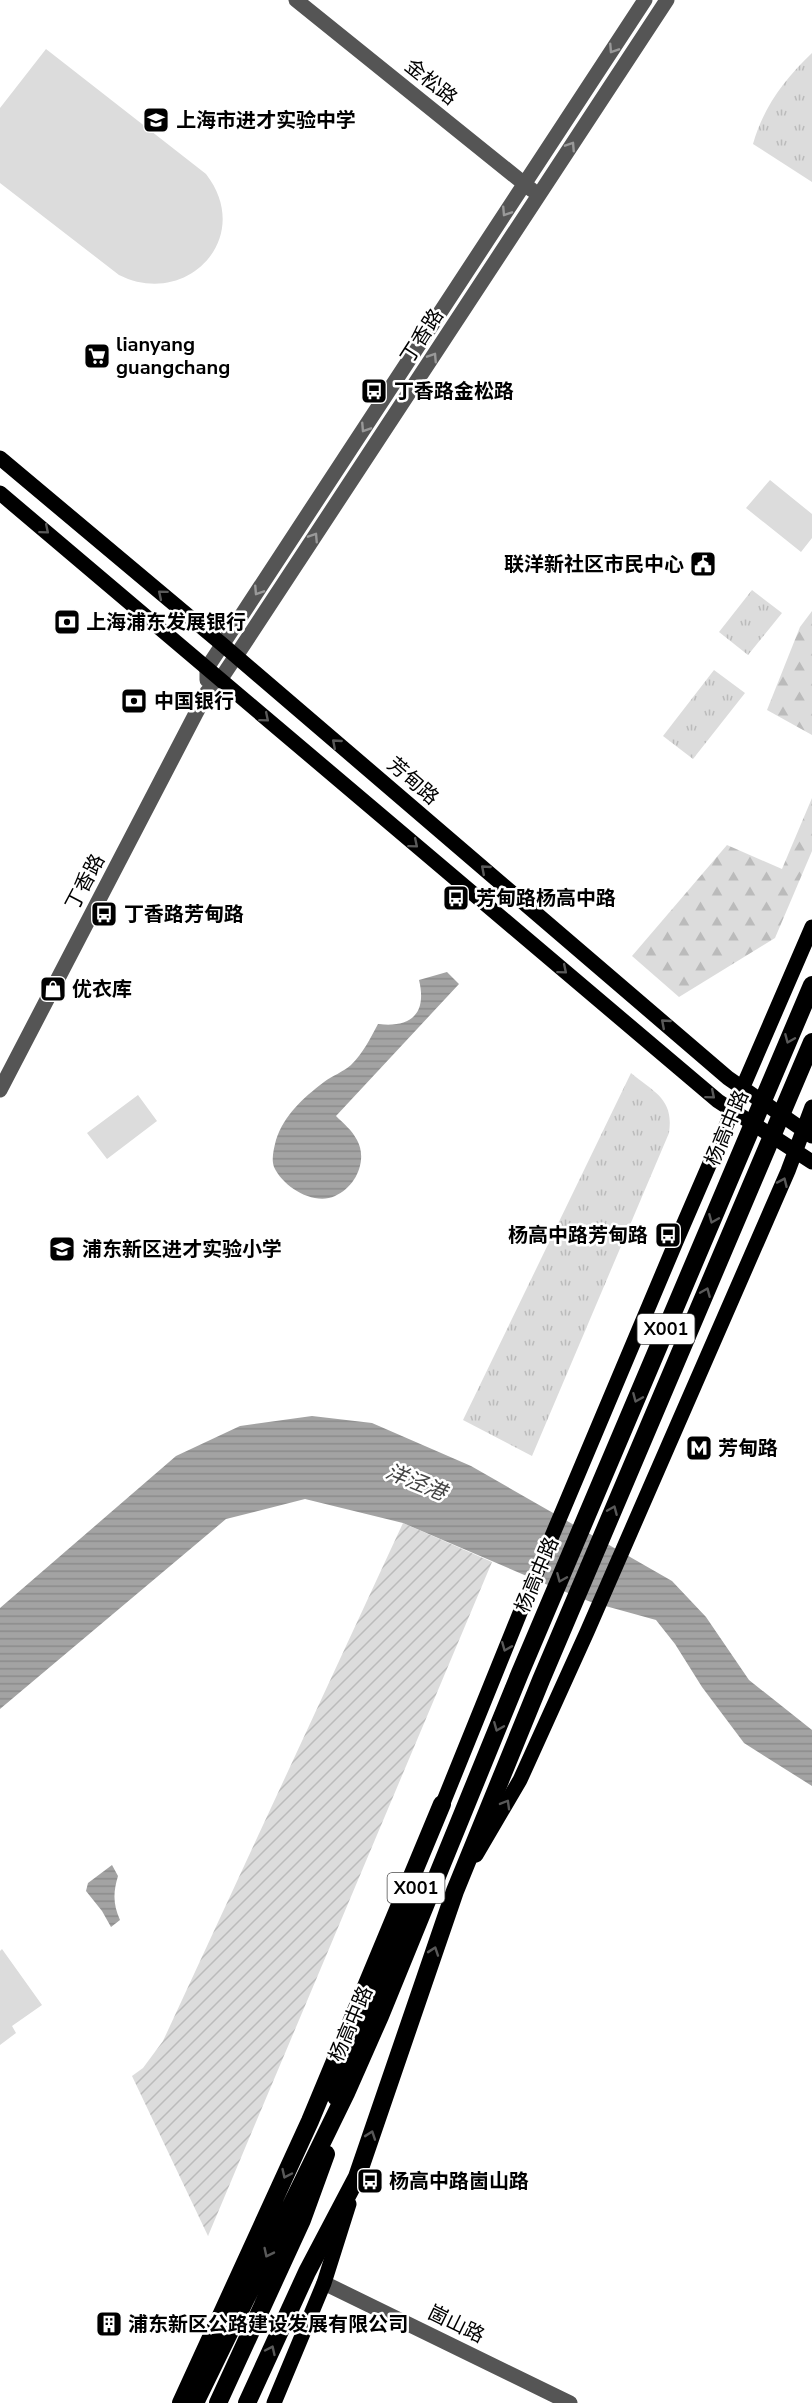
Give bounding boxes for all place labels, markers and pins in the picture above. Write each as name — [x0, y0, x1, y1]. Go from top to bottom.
school or university icon: 上海市进才实验中学 — [141, 105, 171, 135]
place label: 上海市进才实验中学 — [176, 107, 356, 134]
place label: lianyang guangchang — [116, 331, 230, 381]
supermarket icon: lianyang guangchang — [82, 341, 112, 371]
bus stop icon: 丁香路金松路 — [359, 376, 389, 406]
place label: 丁香路金松路 — [394, 378, 514, 405]
public building icon: 联洋新社区市民中心 — [688, 549, 718, 579]
place label: 联洋新社区市民中心 — [504, 551, 684, 578]
bank icon: 上海浦东发展银行 — [52, 607, 82, 637]
place label: 上海浦东发展银行 — [86, 609, 246, 636]
bank icon: 中国银行 — [119, 686, 149, 716]
place label: 中国银行 — [154, 688, 234, 715]
bus stop icon: 芳甸路杨高中路 — [441, 883, 471, 913]
place label: 芳甸路杨高中路 — [476, 885, 616, 912]
bus stop icon: 丁香路芳甸路 — [89, 899, 119, 929]
place label: 丁香路芳甸路 — [124, 901, 244, 928]
shop icon: 优衣库 — [38, 974, 68, 1004]
place label: 优衣库 — [72, 976, 132, 1003]
bus stop icon: 杨高中路芳甸路 — [653, 1220, 683, 1250]
place label: 杨高中路芳甸路 — [508, 1222, 648, 1249]
school or university icon: 浦东新区进才实验小学 — [47, 1234, 77, 1264]
place label: 浦东新区进才实验小学 — [82, 1236, 282, 1263]
metro station icon: 芳甸路 — [684, 1433, 714, 1463]
place label: 芳甸路 — [718, 1435, 778, 1462]
bus stop icon: 杨高中路崮山路 — [355, 2166, 385, 2196]
place label: 杨高中路崮山路 — [389, 2168, 529, 2195]
building icon: 浦东新区公路建设发展有限公司 — [94, 2309, 124, 2339]
place label: 浦东新区公路建设发展有限公司 — [128, 2311, 408, 2338]

